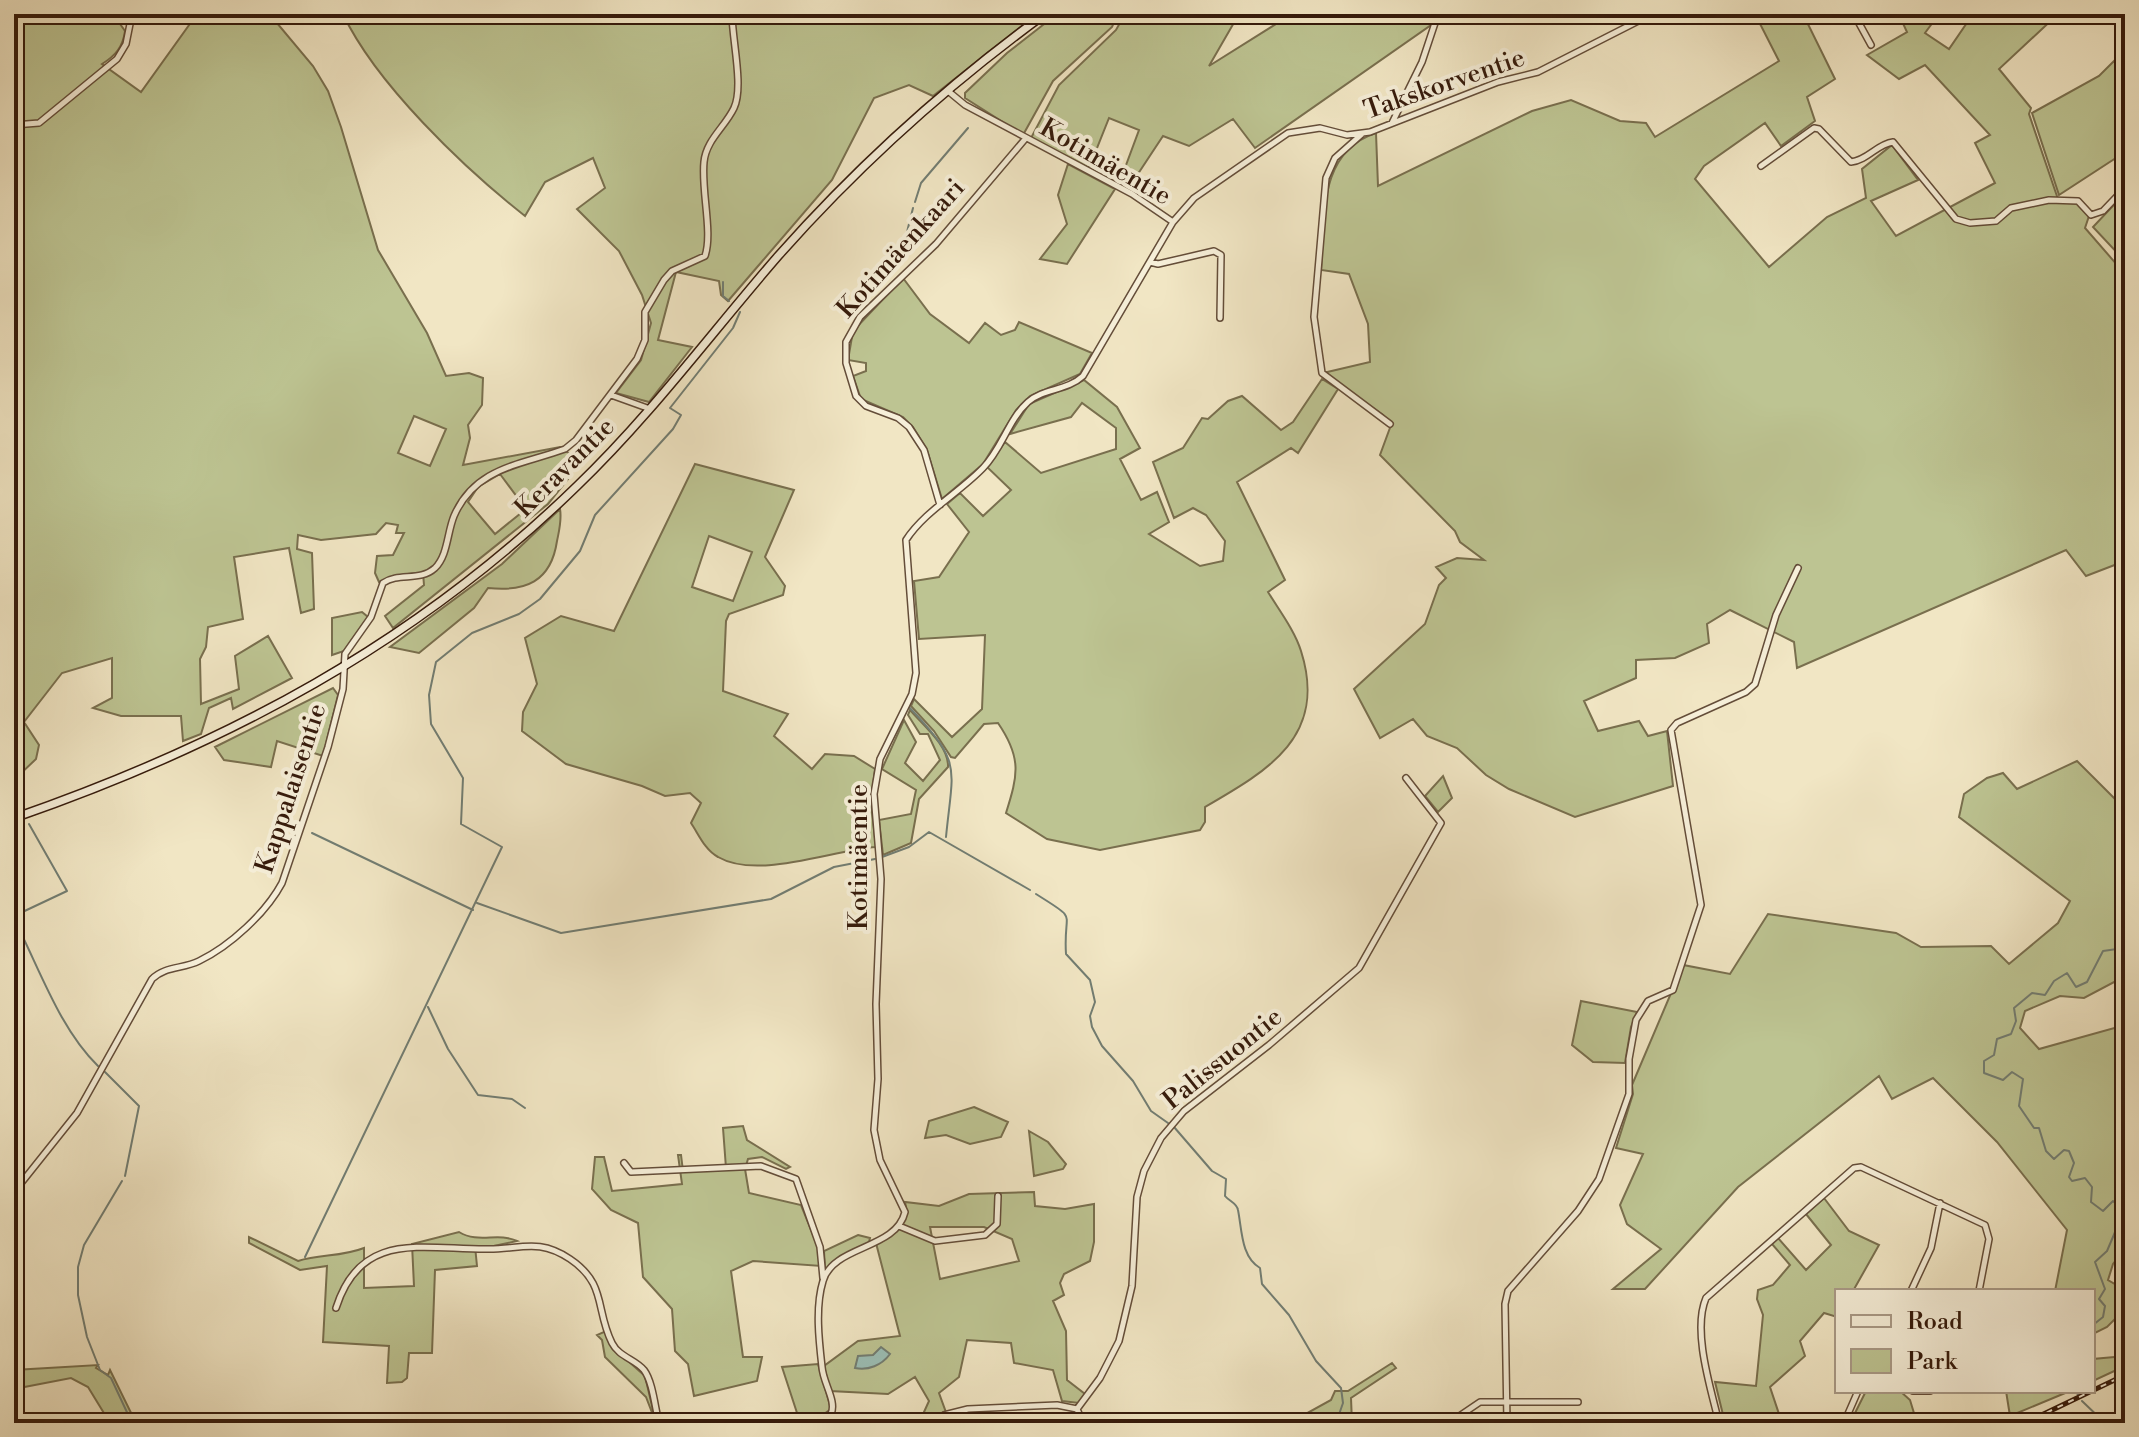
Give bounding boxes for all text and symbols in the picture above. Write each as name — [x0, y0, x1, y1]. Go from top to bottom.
street label: Takskorventie — [1360, 41, 1529, 126]
street label: Kotimäentie — [1034, 111, 1177, 212]
street label: Kotimäenkaari — [830, 172, 972, 325]
street label: Keravantie — [508, 411, 621, 524]
street label: Kappalaisentie — [248, 699, 333, 877]
street label: Kotimäentie — [843, 784, 875, 930]
street label: Palissuontie — [1156, 1001, 1289, 1117]
legend — [1835, 1289, 2095, 1393]
text: Road — [1907, 1307, 1963, 1337]
text: Park — [1907, 1347, 1958, 1377]

